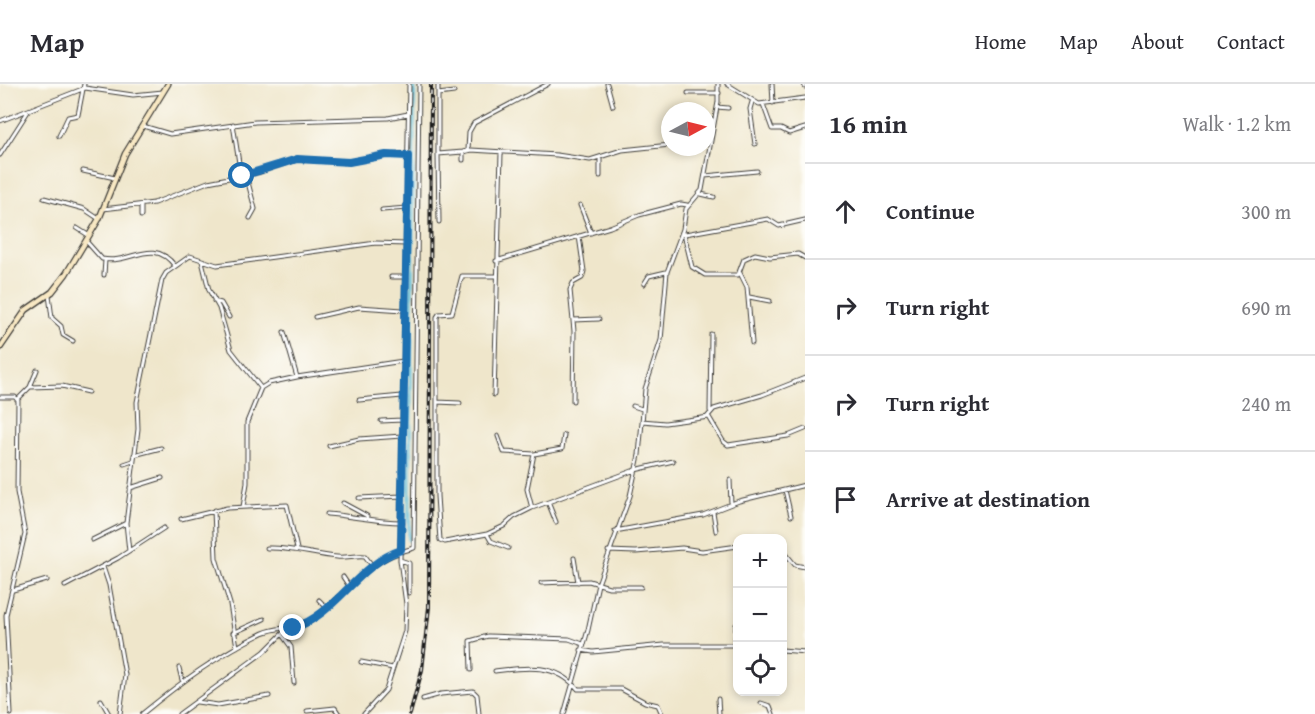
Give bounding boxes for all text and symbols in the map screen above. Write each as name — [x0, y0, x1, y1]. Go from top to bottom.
text: Map — [30, 21, 84, 62]
text: Home — [975, 26, 1026, 57]
text: Map — [1059, 26, 1098, 57]
text: About — [1131, 26, 1184, 57]
text: Contact — [1217, 26, 1285, 57]
north arrow — [661, 102, 715, 156]
text: 16 min — [829, 104, 907, 143]
text: Walk · 1.2 km — [1182, 109, 1291, 138]
route start — [228, 162, 254, 188]
icon: ahead — [829, 195, 862, 228]
text: Continue — [886, 195, 975, 227]
text: 300 m — [1241, 197, 1291, 226]
icon: right — [829, 291, 862, 324]
text: Turn right — [886, 291, 989, 323]
text: 690 m — [1241, 293, 1291, 322]
icon: right — [829, 387, 862, 420]
text: Turn right — [886, 387, 989, 419]
text: 240 m — [1241, 389, 1291, 418]
icon: arrive — [829, 483, 862, 516]
text: Arrive at destination — [886, 483, 1090, 515]
map controls — [733, 534, 787, 696]
button: + — [733, 534, 787, 588]
button: − — [733, 588, 787, 642]
route end — [279, 614, 305, 640]
button: locate — [733, 642, 787, 696]

